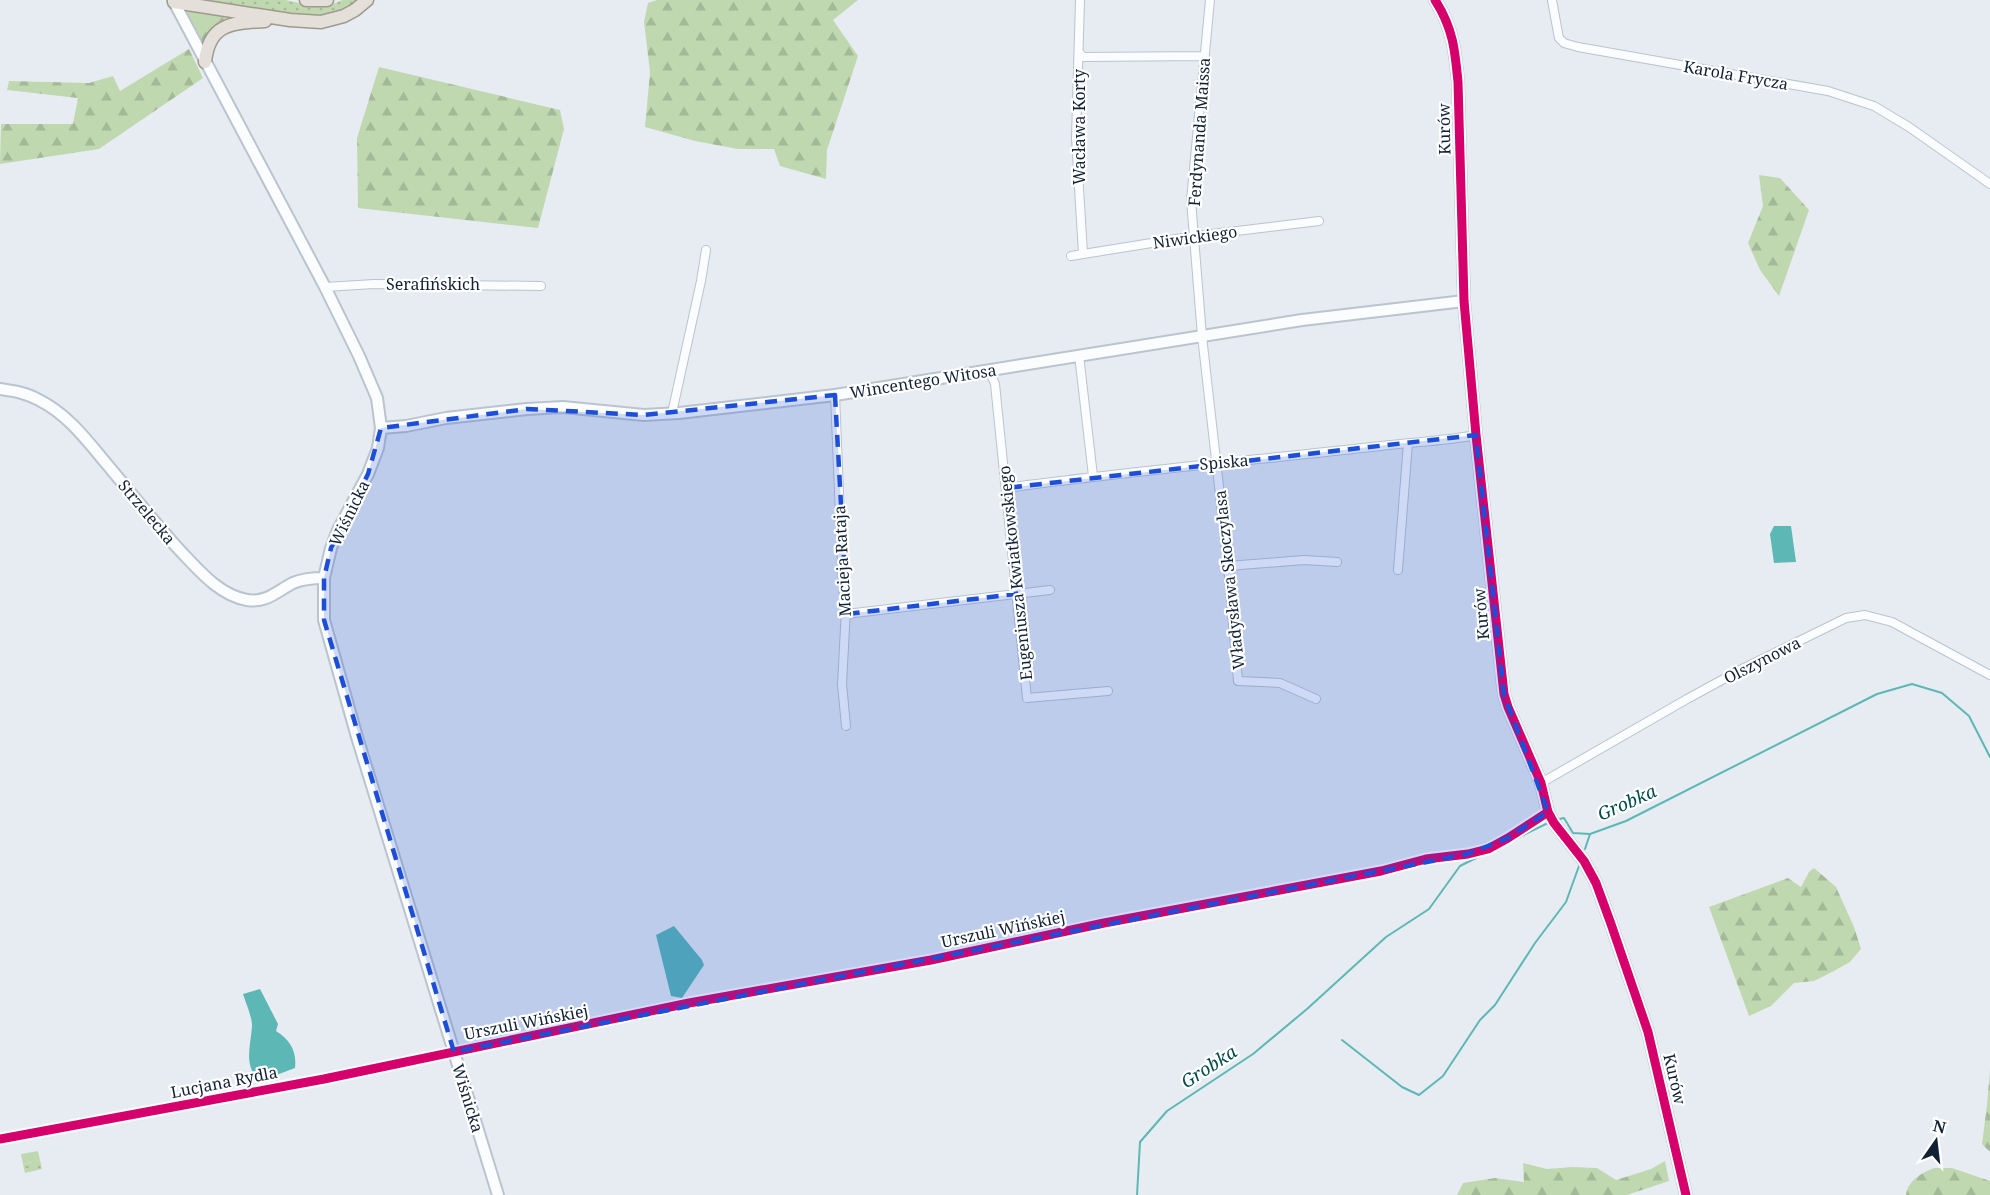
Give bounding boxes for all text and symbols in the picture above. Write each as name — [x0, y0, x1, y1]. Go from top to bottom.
street label: Karola Frycza — [1682, 55, 1790, 95]
street label: Ferdynanda Maissa — [1183, 57, 1215, 207]
street label: Wacława Korty — [1068, 68, 1090, 185]
street label: Kurów — [1433, 103, 1455, 155]
street label: Niwickiego — [1151, 220, 1239, 254]
street label: Serafińskich — [386, 273, 480, 295]
street label: Wincentego Witosa — [848, 359, 998, 403]
street label: Spiska — [1199, 449, 1249, 475]
street label: Eugeniusza Kwiatkowskiego — [993, 464, 1037, 682]
street label: Strzelecka — [113, 475, 181, 549]
street label: Wiśnicka — [324, 476, 374, 550]
street label: Władysława Skoczylasa — [1209, 489, 1249, 671]
street label: Macieja Rataja — [828, 505, 856, 617]
street label: Kurów — [1468, 587, 1494, 641]
street label: Olszynowa — [1720, 631, 1804, 689]
water label: Grobka — [1593, 778, 1660, 826]
street label: Urszuli Wińskiej — [939, 905, 1067, 953]
street label: Urszuli Wińskiej — [462, 999, 590, 1045]
water label: Grobka — [1176, 1039, 1241, 1093]
street label: Kurów — [1658, 1051, 1692, 1107]
street label: Lucjana Rydla — [169, 1061, 279, 1103]
street label: Wiśnicka — [447, 1061, 489, 1135]
north arrow — [1906, 1111, 1966, 1171]
text: N — [1931, 1114, 1949, 1139]

